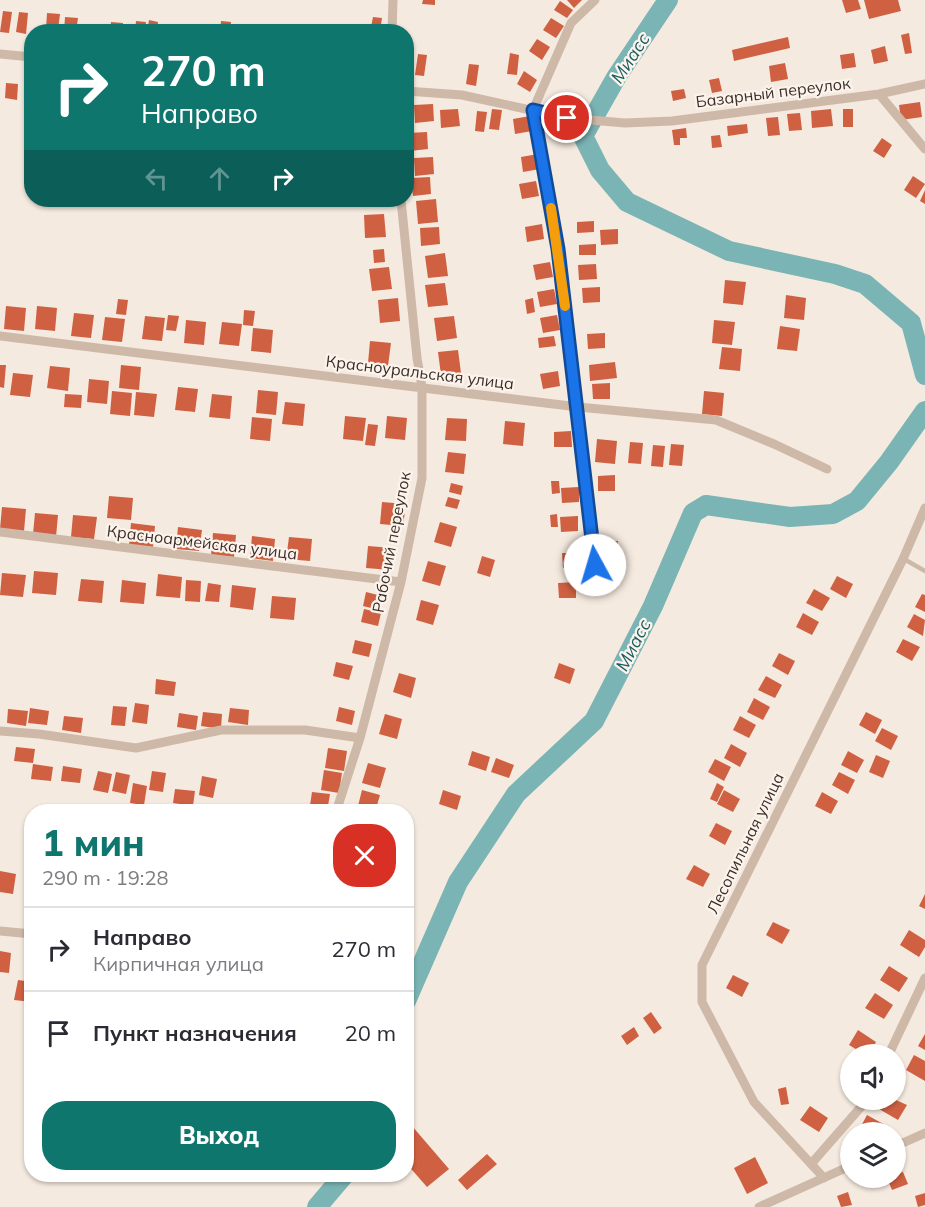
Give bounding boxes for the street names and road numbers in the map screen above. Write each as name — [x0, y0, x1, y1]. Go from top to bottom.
street label: Базарный переулок — [694, 73, 852, 111]
street label: Красноуральская улица — [325, 351, 515, 393]
street label: Рабочий переулок — [368, 469, 415, 614]
street label: Красноармейская улица — [106, 520, 298, 564]
street label: Лесопильная улица — [702, 769, 788, 917]

